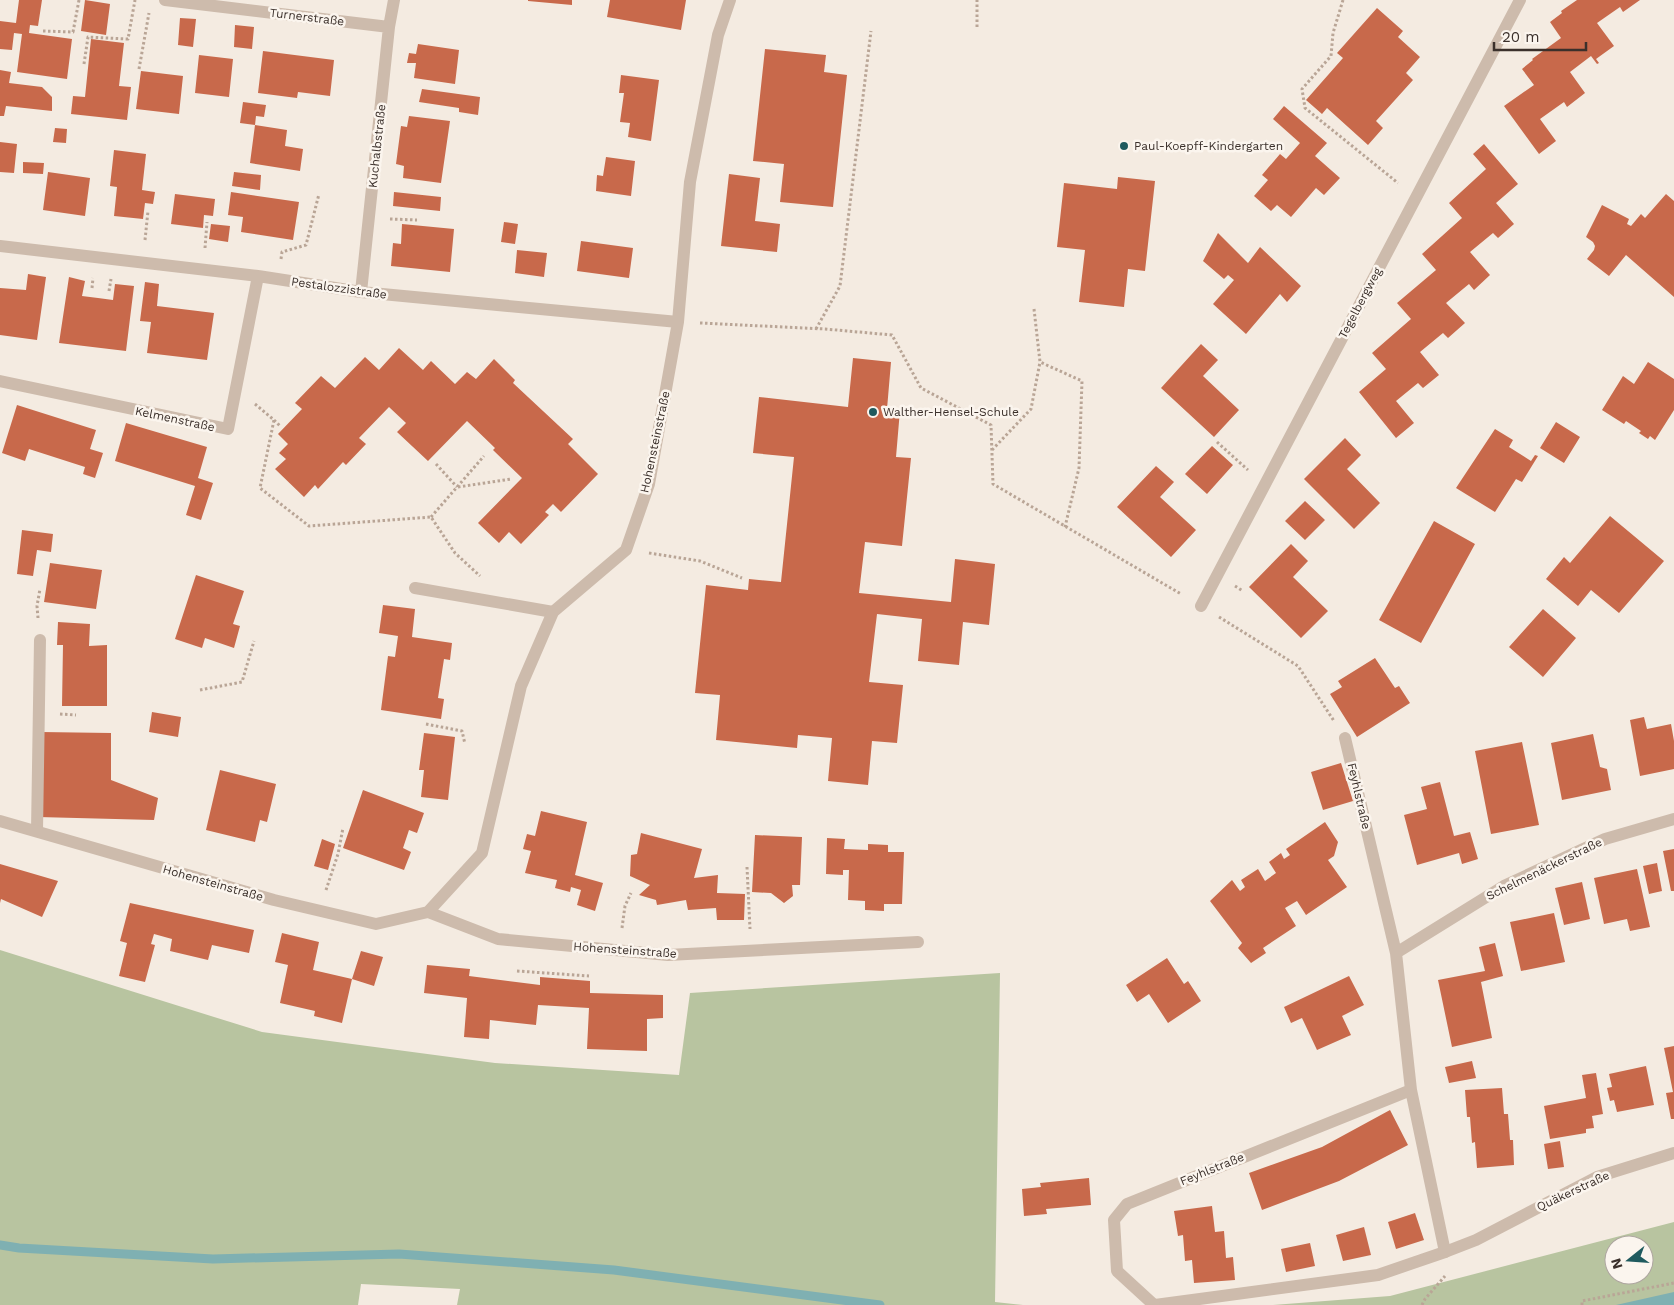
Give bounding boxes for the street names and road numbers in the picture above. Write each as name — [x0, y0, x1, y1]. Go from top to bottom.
street label: Turnerstraße — [269, 5, 345, 29]
street label: Kuchalbstraße — [366, 103, 388, 189]
street label: Tegelbergweg — [1335, 265, 1385, 341]
street label: Pestalozzistraße — [290, 274, 388, 302]
street label: Hohensteinstraße — [637, 390, 673, 494]
street label: Kelmenstraße — [134, 404, 216, 434]
street label: Feyhlstraße — [1345, 761, 1373, 831]
street label: Schelmenäckerstraße — [1484, 835, 1604, 903]
street label: Hohensteinstraße — [161, 862, 265, 904]
street label: Hohensteinstraße — [573, 939, 677, 961]
street label: Feyhlstraße — [1178, 1150, 1246, 1188]
street label: Quäkerstraße — [1534, 1168, 1612, 1214]

